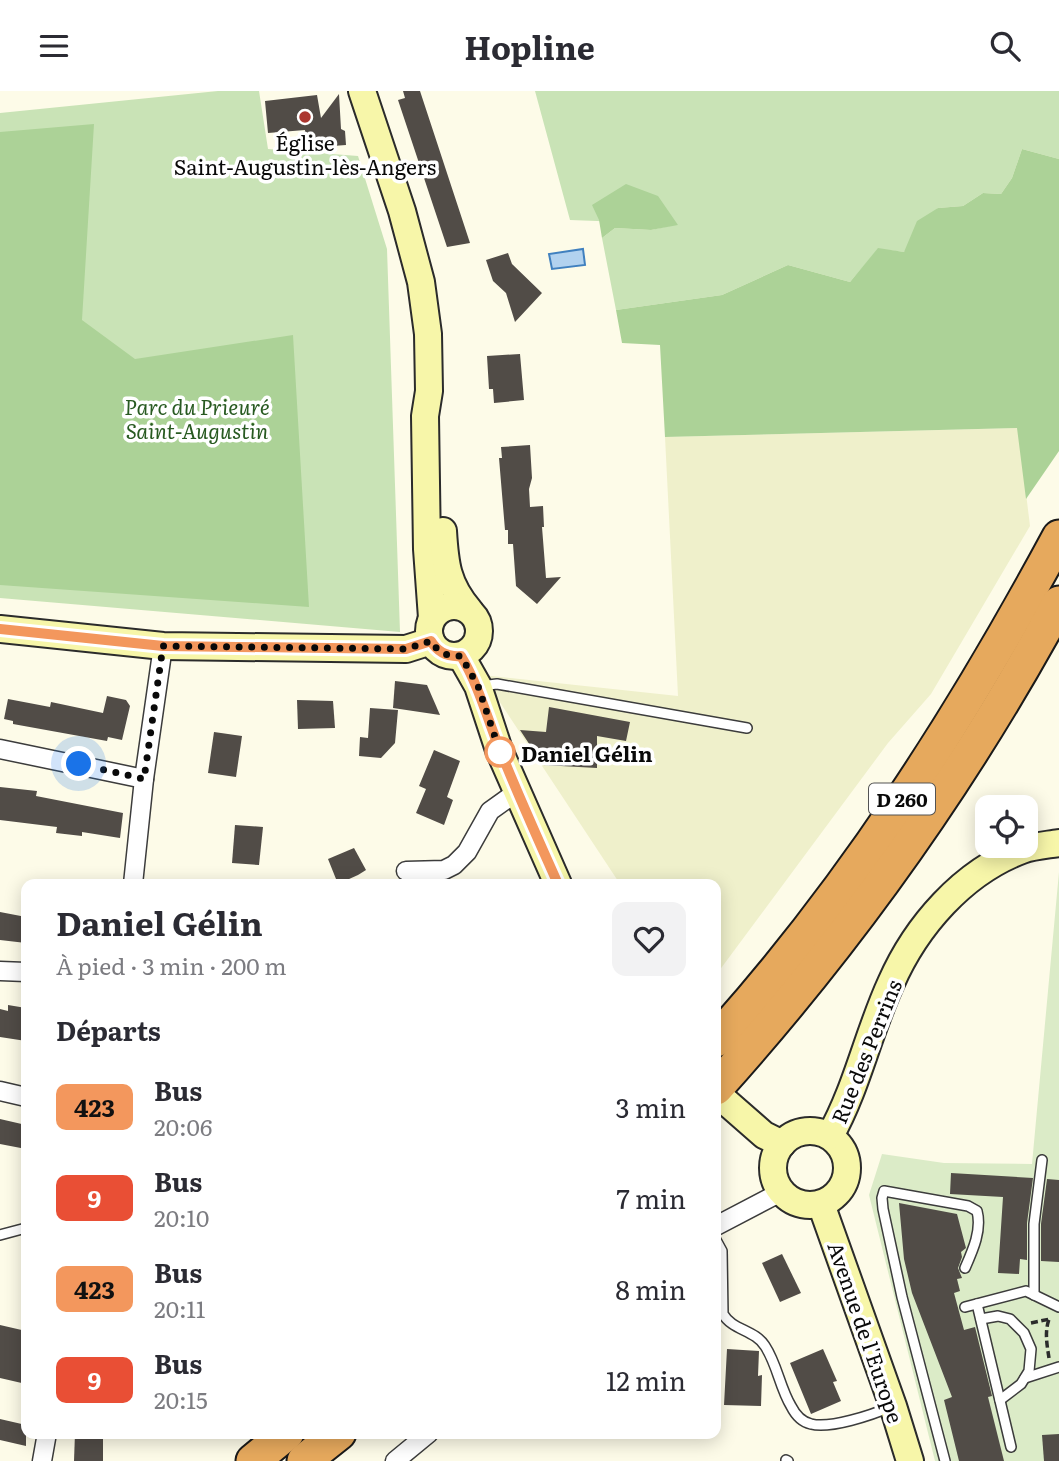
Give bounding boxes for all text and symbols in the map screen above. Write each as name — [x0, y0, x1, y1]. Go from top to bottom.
text: Hopline — [464, 22, 595, 70]
icon: menu — [35, 27, 73, 65]
icon: search — [986, 27, 1024, 65]
marker: Église Saint-Augustin-lès-Angers — [297, 109, 313, 125]
place label: Église Saint-Augustin-lès-Angers — [174, 126, 436, 181]
park label: Parc du Prieuré Saint-Augustin — [124, 390, 270, 445]
marker: Daniel Gélin — [485, 737, 515, 767]
place label: Daniel Gélin — [521, 737, 653, 768]
your location — [61, 746, 96, 781]
road number: D 260 — [869, 783, 935, 814]
map controls — [975, 795, 1038, 858]
button: locate — [975, 795, 1038, 858]
text: Daniel Gélin — [56, 897, 263, 946]
button: heart — [612, 902, 686, 976]
text: À pied · 3 min · 200 m — [56, 948, 287, 982]
street label: Rue des Perrins — [822, 974, 908, 1128]
text: Départs — [56, 1010, 161, 1049]
text: Bus — [154, 1070, 202, 1109]
text: 3 min — [616, 1087, 686, 1126]
text: 423 — [74, 1089, 115, 1124]
text: 20:06 — [154, 1109, 212, 1143]
text: Bus — [154, 1161, 202, 1200]
text: 7 min — [617, 1178, 686, 1217]
text: 9 — [88, 1180, 101, 1215]
text: 20:10 — [154, 1200, 209, 1234]
street label: Avenue de l'Europe — [821, 1237, 913, 1427]
text: Bus — [154, 1252, 202, 1291]
text: 8 min — [615, 1269, 686, 1308]
text: 423 — [74, 1271, 115, 1306]
text: 20:11 — [154, 1291, 205, 1325]
text: Bus — [154, 1343, 202, 1382]
text: 12 min — [606, 1360, 686, 1399]
text: 9 — [88, 1362, 101, 1397]
text: 20:15 — [154, 1382, 208, 1416]

